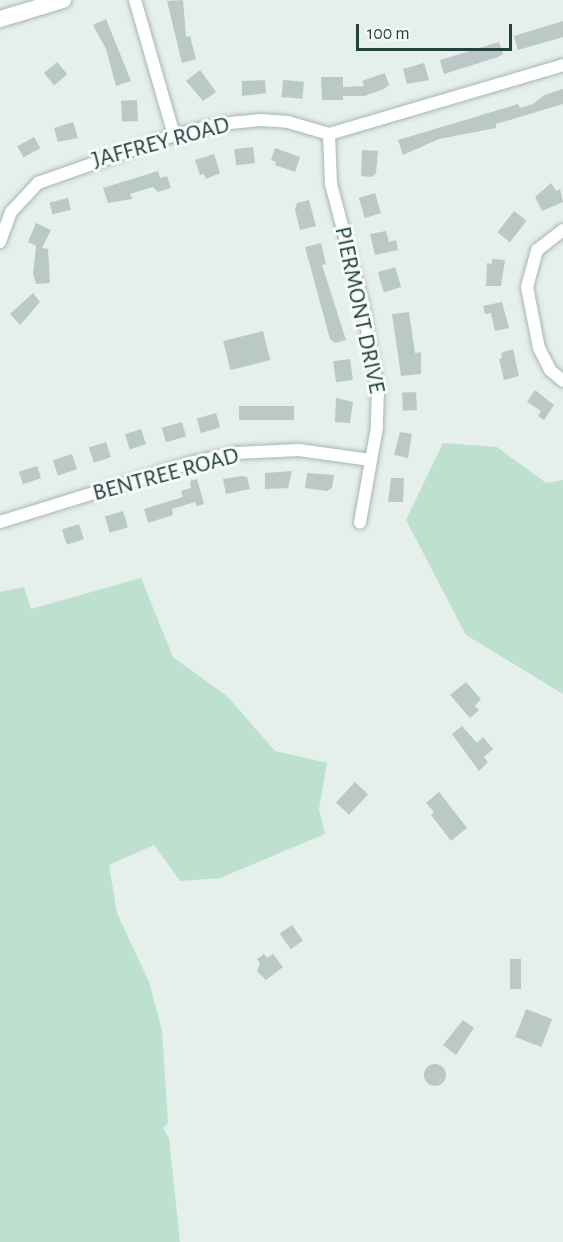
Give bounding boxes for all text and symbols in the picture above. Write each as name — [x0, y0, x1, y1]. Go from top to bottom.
scale bar — [359, 12, 515, 50]
text: 100 m — [367, 25, 410, 43]
street label: JAFFREY ROAD — [89, 111, 233, 175]
street label: PIERMONT DRIVE — [327, 224, 391, 396]
street label: BENTREE ROAD — [90, 442, 242, 508]

